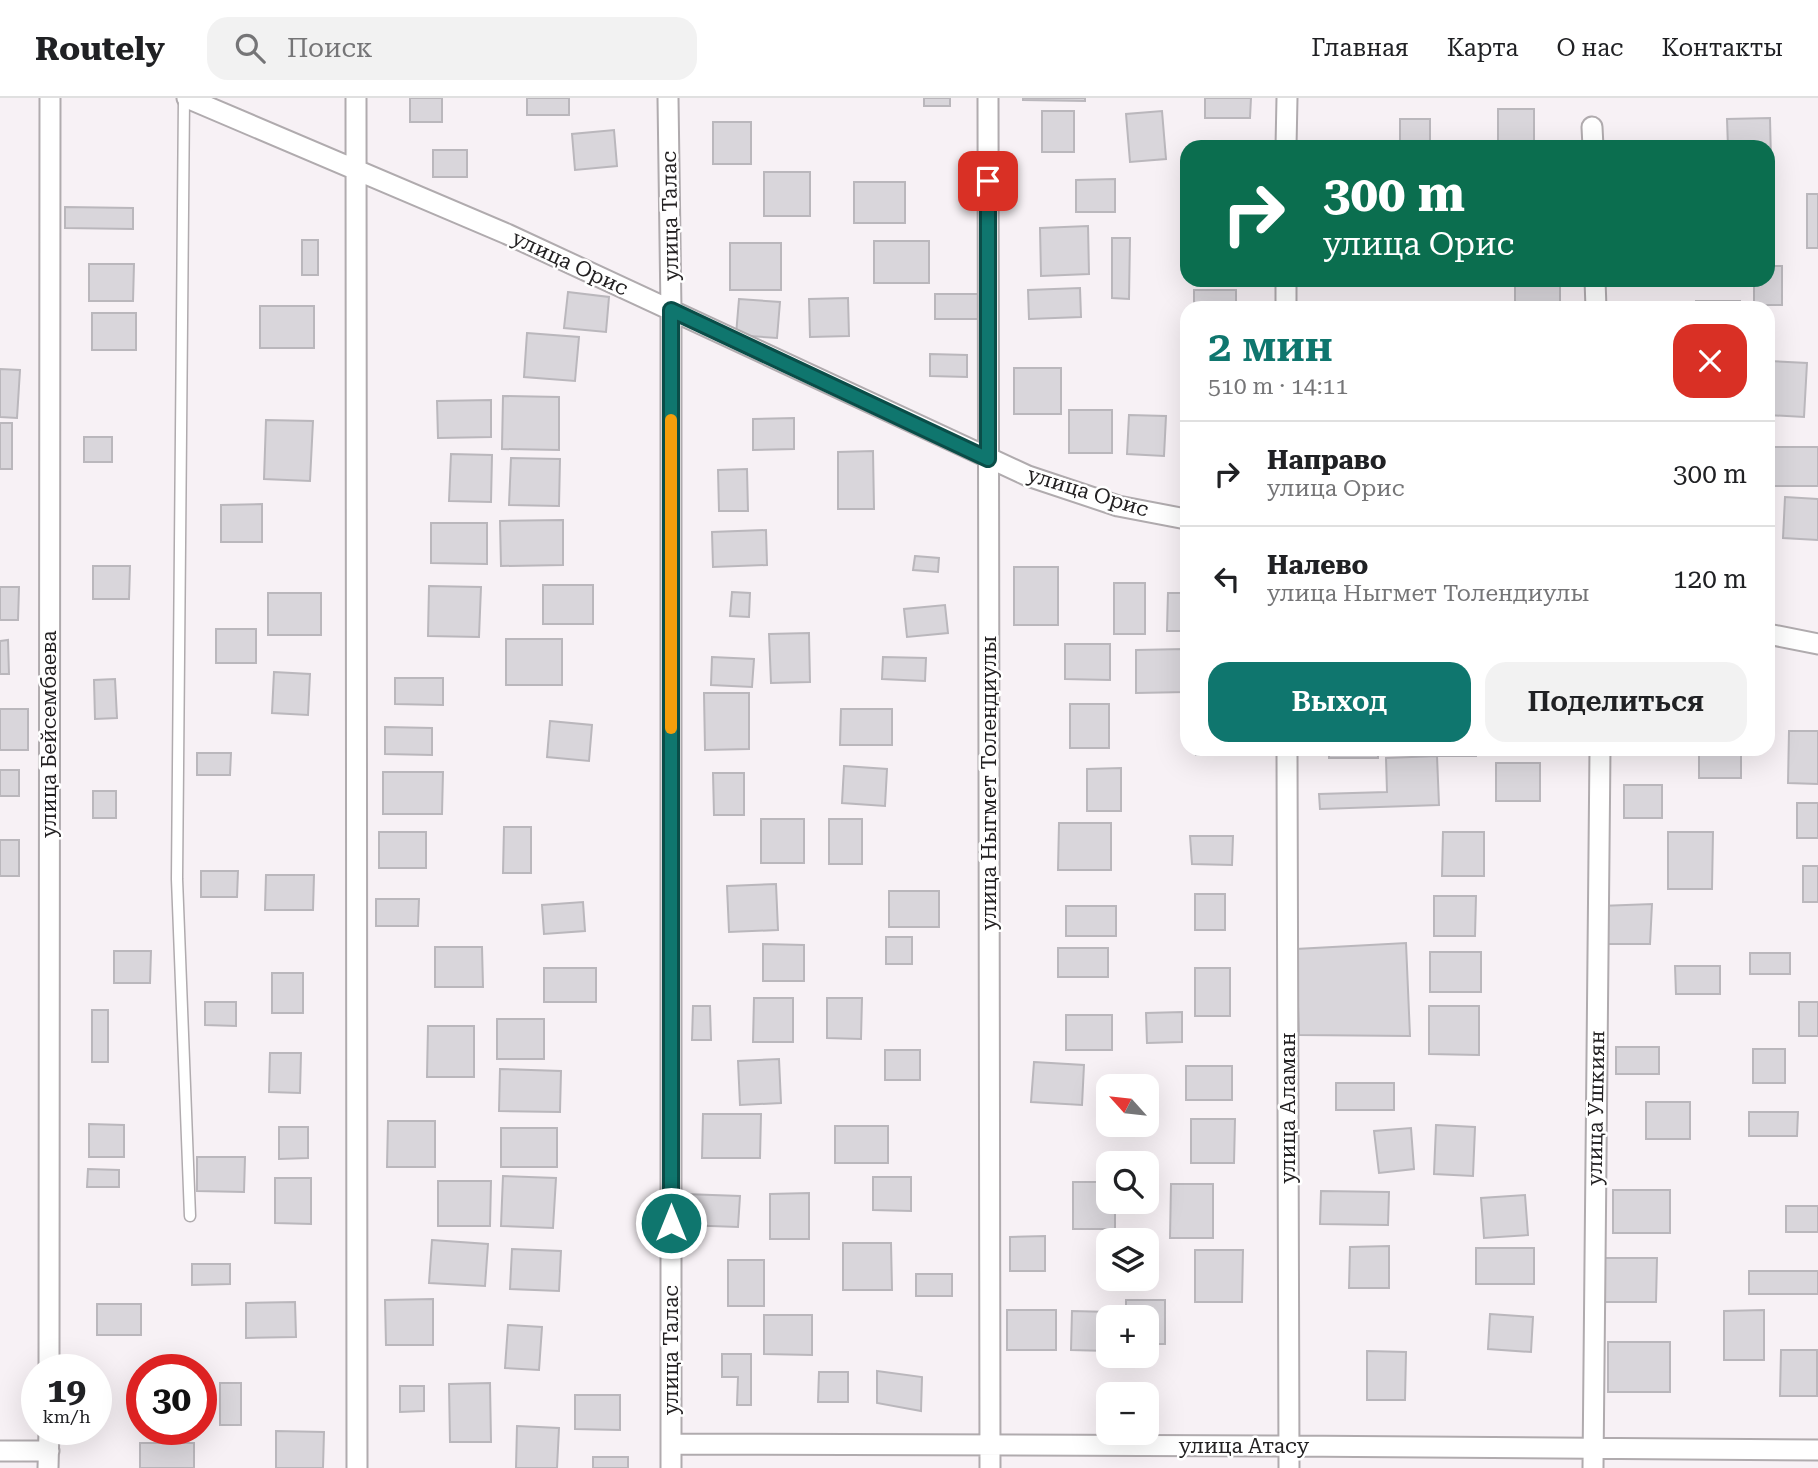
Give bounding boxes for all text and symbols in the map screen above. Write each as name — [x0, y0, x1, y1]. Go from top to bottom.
search box — [207, 17, 697, 80]
text: Routely — [35, 29, 165, 68]
icon: search — [231, 29, 269, 67]
text: Поиск — [287, 33, 372, 63]
text: Главная — [1311, 34, 1409, 62]
text: Карта — [1447, 34, 1518, 62]
text: О нас — [1556, 34, 1623, 62]
text: Контакты — [1661, 34, 1783, 62]
street label: улица Талас — [657, 150, 683, 281]
pin — [958, 151, 1018, 211]
icon: arrive — [969, 162, 1007, 200]
text: 300 m — [1323, 166, 1465, 223]
icon: right — [1208, 168, 1299, 259]
text: улица Орис — [1323, 225, 1514, 263]
street label: улица Орис — [508, 226, 632, 301]
text: 2 мин — [1208, 322, 1333, 371]
button: close — [1673, 324, 1747, 398]
text: 510 m · 14:11 — [1208, 373, 1348, 400]
text: Направо — [1267, 445, 1387, 475]
icon: right — [1208, 455, 1246, 493]
text: 300 m — [1673, 459, 1747, 489]
street label: улица Орис — [1024, 462, 1152, 522]
text: улица Орис — [1267, 475, 1405, 502]
text: Налево — [1267, 550, 1368, 580]
icon: left — [1208, 560, 1246, 598]
text: 120 m — [1673, 564, 1747, 594]
text: улица Ныгмет Толендиулы — [1267, 580, 1589, 607]
street label: улица Бейсембаева — [37, 630, 61, 838]
street label: улица Ныгмет Толендиулы — [977, 636, 1001, 930]
button: Выход — [1208, 662, 1471, 742]
button: Поделиться — [1485, 662, 1747, 742]
street label: улица Ушкиян — [1583, 1030, 1609, 1186]
street label: улица Аламан — [1276, 1032, 1300, 1184]
north arrow — [1096, 1074, 1158, 1138]
map controls — [1096, 1074, 1159, 1445]
button: search — [1096, 1151, 1159, 1214]
position arrow — [634, 1186, 708, 1260]
button: layers — [1096, 1228, 1159, 1291]
street label: улица Талас — [659, 1285, 683, 1415]
button: + — [1096, 1305, 1159, 1368]
speed limit sign: 30 — [126, 1354, 217, 1445]
text: 19 — [47, 1370, 86, 1411]
button: − — [1096, 1382, 1159, 1445]
text: km/h — [42, 1406, 91, 1427]
street label: улица Атасу — [1179, 1434, 1310, 1458]

